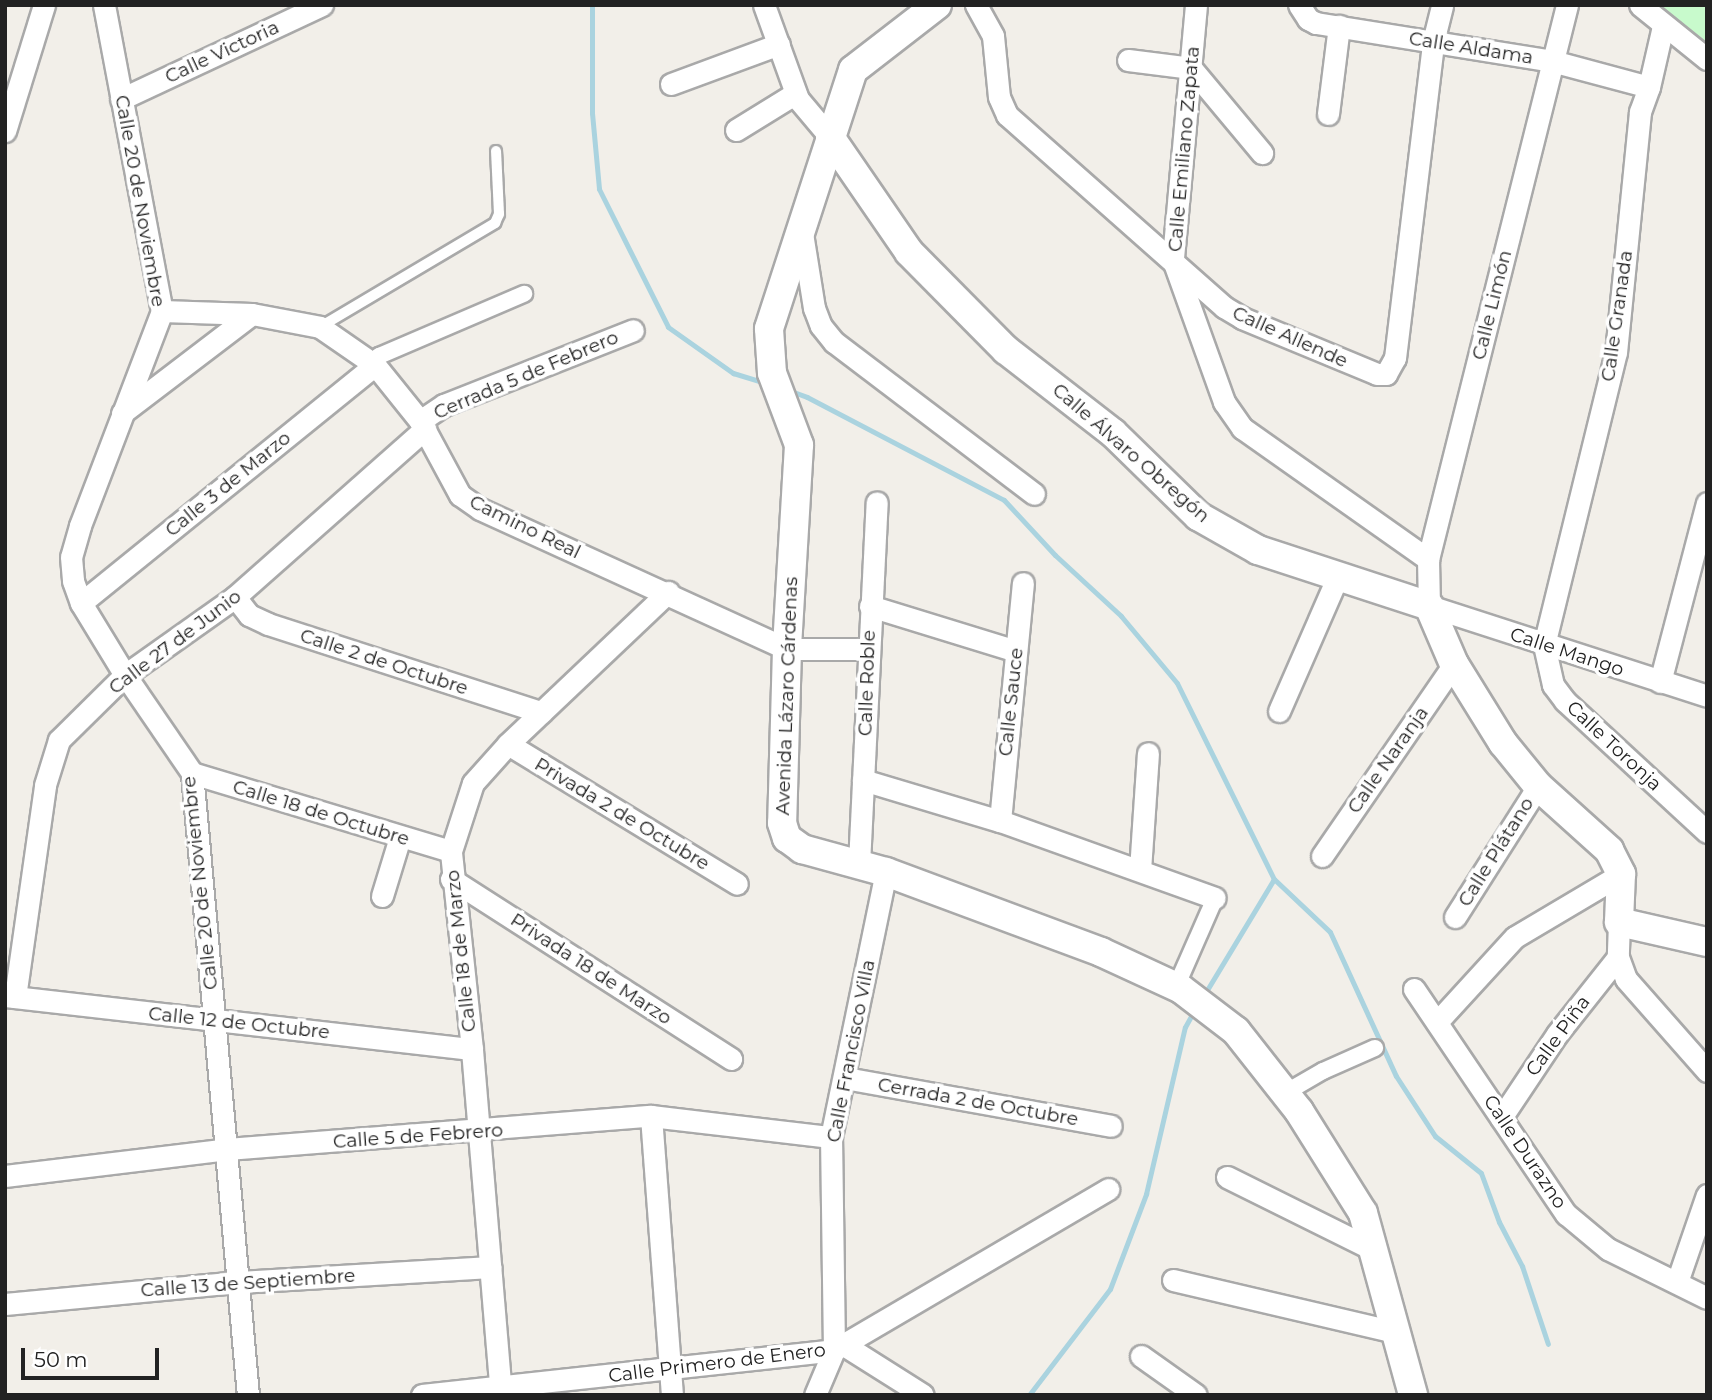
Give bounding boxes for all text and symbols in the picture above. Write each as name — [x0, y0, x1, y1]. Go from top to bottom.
street label: Calle Victoria — [161, 16, 283, 88]
street label: Calle Aldama — [1407, 27, 1535, 69]
street label: Calle Emiliano Zapata — [1164, 45, 1204, 253]
street label: Calle 20 de Noviembre — [110, 93, 170, 309]
street label: Calle Limón — [1467, 248, 1517, 362]
street label: Calle Granada — [1597, 249, 1637, 383]
street label: Calle Allende — [1229, 301, 1351, 373]
street label: Cerrada 5 de Febrero — [430, 326, 622, 424]
street label: Calle Álvaro Obregón — [1048, 379, 1214, 527]
street label: Calle 3 de Marzo — [161, 426, 295, 542]
street label: Camino Real — [466, 490, 584, 564]
street label: Avenida Lázaro Cárdenas — [771, 576, 803, 816]
street label: Calle 27 de Junio — [104, 585, 246, 699]
street label: Calle Mango — [1507, 623, 1627, 681]
street label: Calle 2 de Octubre — [297, 624, 471, 700]
street label: Calle Roble — [854, 629, 880, 737]
street label: Calle Sauce — [994, 647, 1028, 757]
street label: Calle Toronja — [1562, 696, 1666, 796]
street label: Calle Naranja — [1343, 702, 1433, 818]
street label: Privada 2 de Octubre — [530, 753, 714, 875]
street label: Calle 20 de Noviembre — [177, 775, 223, 991]
street label: Calle 18 de Octubre — [230, 775, 412, 851]
street label: Calle Plátano — [1453, 793, 1539, 911]
street label: Calle 18 de Marzo — [441, 869, 481, 1033]
street label: Privada 18 de Marzo — [506, 908, 676, 1030]
street label: Calle Francisco Villa — [822, 958, 880, 1144]
street label: Calle Piña — [1521, 991, 1595, 1081]
street label: Calle 12 de Octubre — [147, 1002, 331, 1044]
street label: Cerrada 2 de Octubre — [876, 1073, 1080, 1131]
street label: Calle Durazno — [1479, 1091, 1571, 1213]
street label: Calle 5 de Febrero — [332, 1119, 504, 1153]
street label: Calle 13 de Septiembre — [140, 1264, 356, 1302]
scale bar — [24, 1334, 163, 1378]
street label: Calle Primero de Enero — [607, 1338, 827, 1388]
text: 50 m — [34, 1347, 88, 1372]

